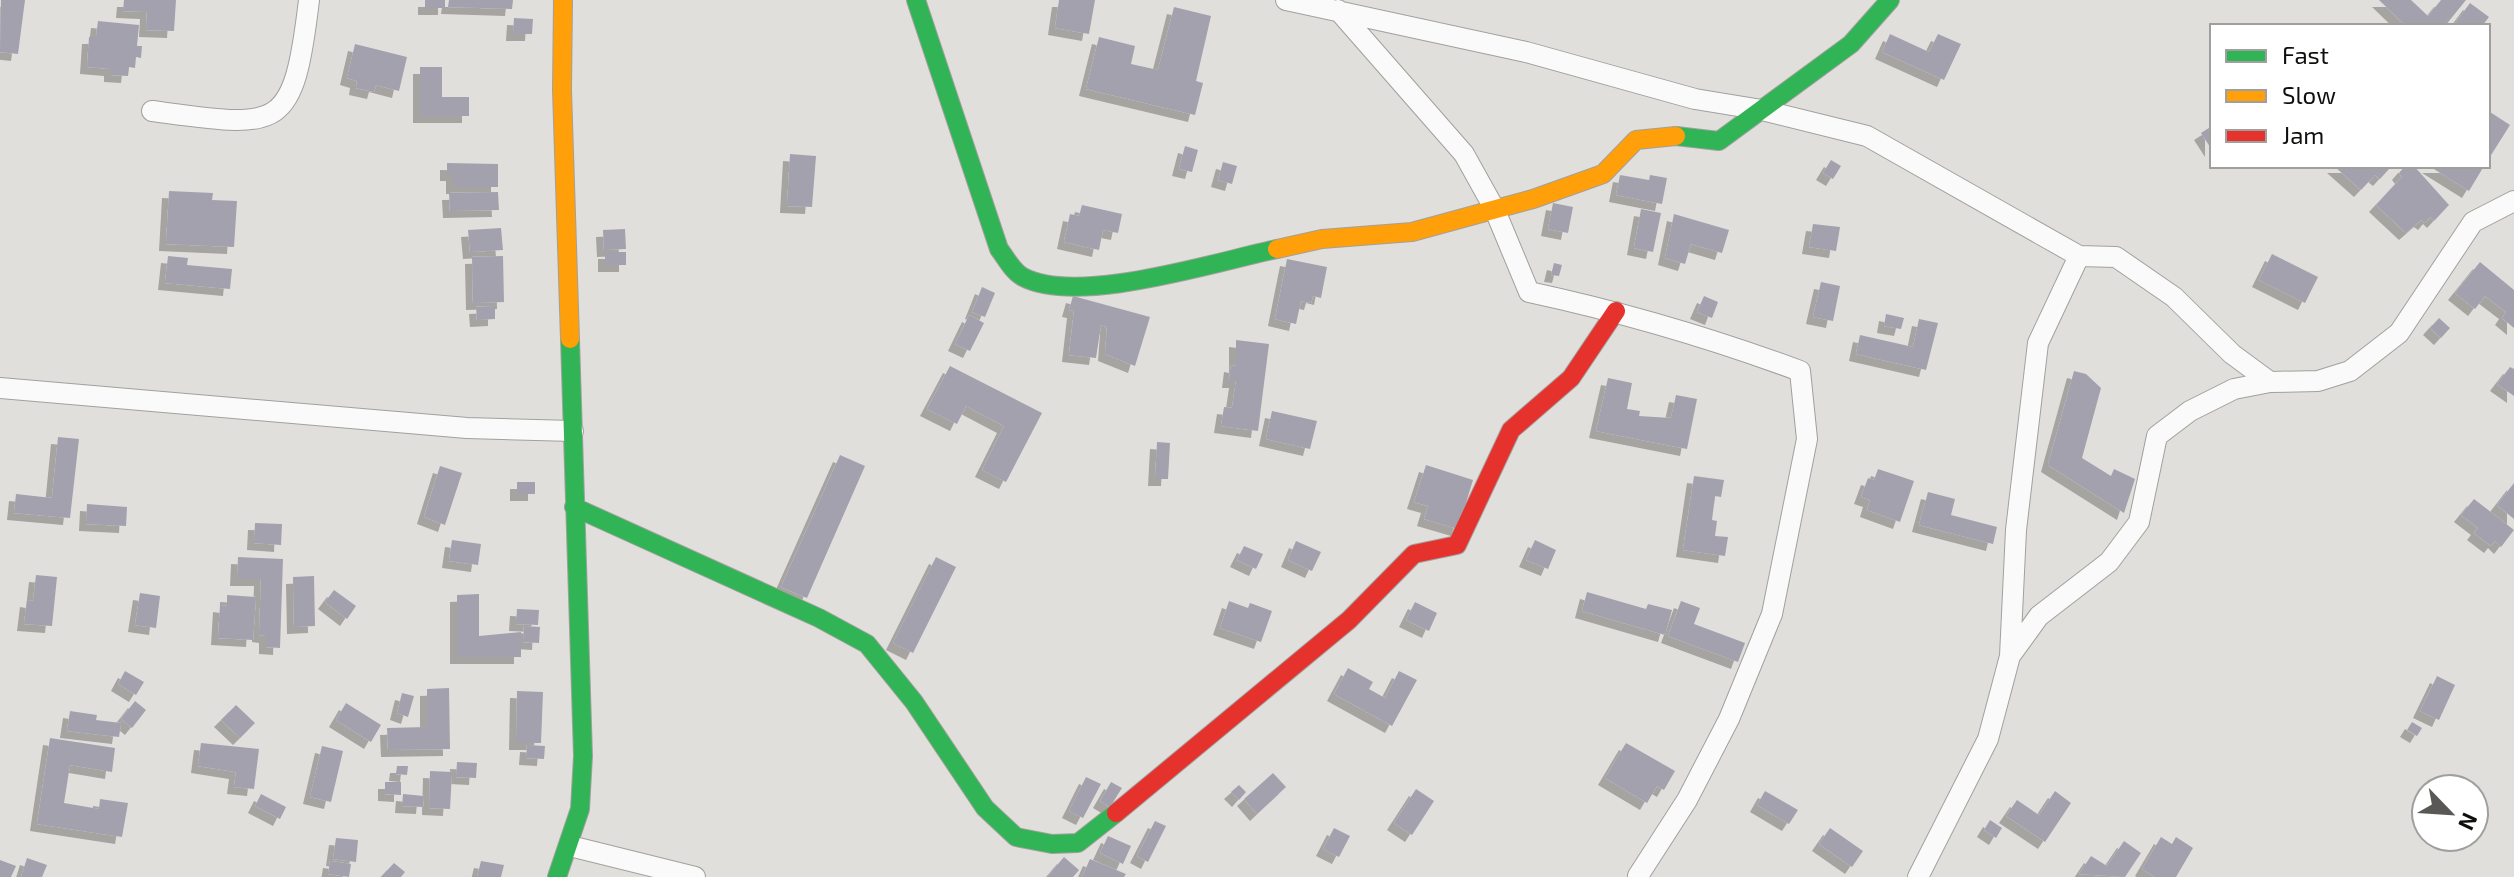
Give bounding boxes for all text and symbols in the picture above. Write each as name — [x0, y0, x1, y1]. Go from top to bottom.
legend — [2210, 24, 2490, 168]
text: Fast — [2282, 40, 2329, 69]
text: Slow — [2282, 80, 2336, 109]
text: Jam — [2282, 120, 2324, 149]
north arrow — [2410, 773, 2490, 853]
text: N — [2454, 809, 2484, 835]

